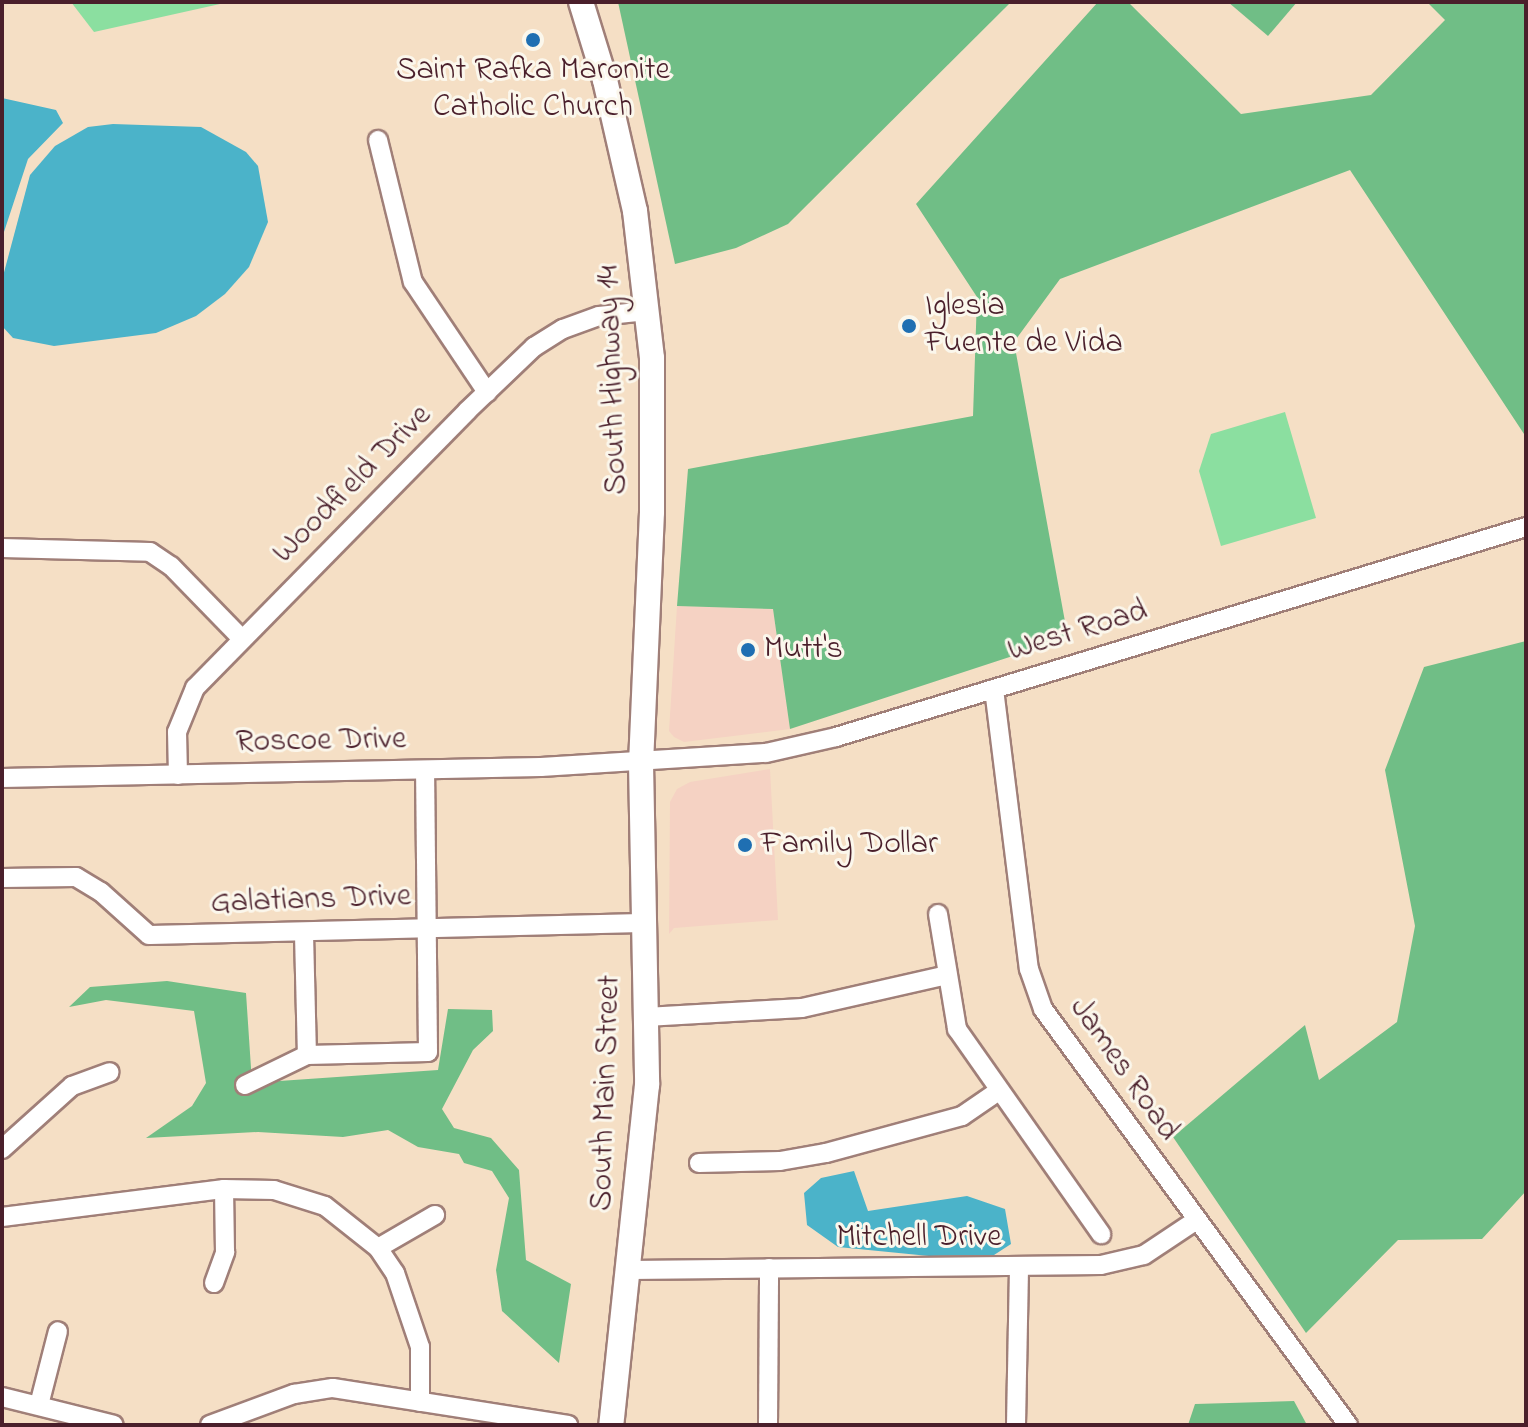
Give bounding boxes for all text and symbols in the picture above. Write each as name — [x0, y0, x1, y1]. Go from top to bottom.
marker: Saint Rafka Maronite Catholic Church — [524, 31, 542, 49]
place label: Saint Rafka Maronite Catholic Church — [396, 53, 670, 128]
street label: South Highway 14 — [591, 265, 637, 495]
place label: Iglesia Fuente de Vida — [925, 289, 1123, 364]
marker: Iglesia Fuente de Vida — [900, 317, 918, 335]
street label: Woodfield Drive — [265, 397, 441, 573]
street label: West Road — [1004, 593, 1152, 671]
place label: Mutt's — [764, 631, 843, 669]
marker: Mutt's — [739, 641, 757, 659]
street label: Roscoe Drive — [235, 721, 407, 763]
place label: Family Dollar — [761, 826, 938, 864]
marker: Family Dollar — [736, 836, 754, 854]
street label: Galatians Drive — [210, 878, 412, 924]
street label: South Main Street — [584, 974, 630, 1212]
street label: James Road — [1060, 991, 1186, 1149]
street label: Mitchell Drive — [836, 1219, 1002, 1257]

